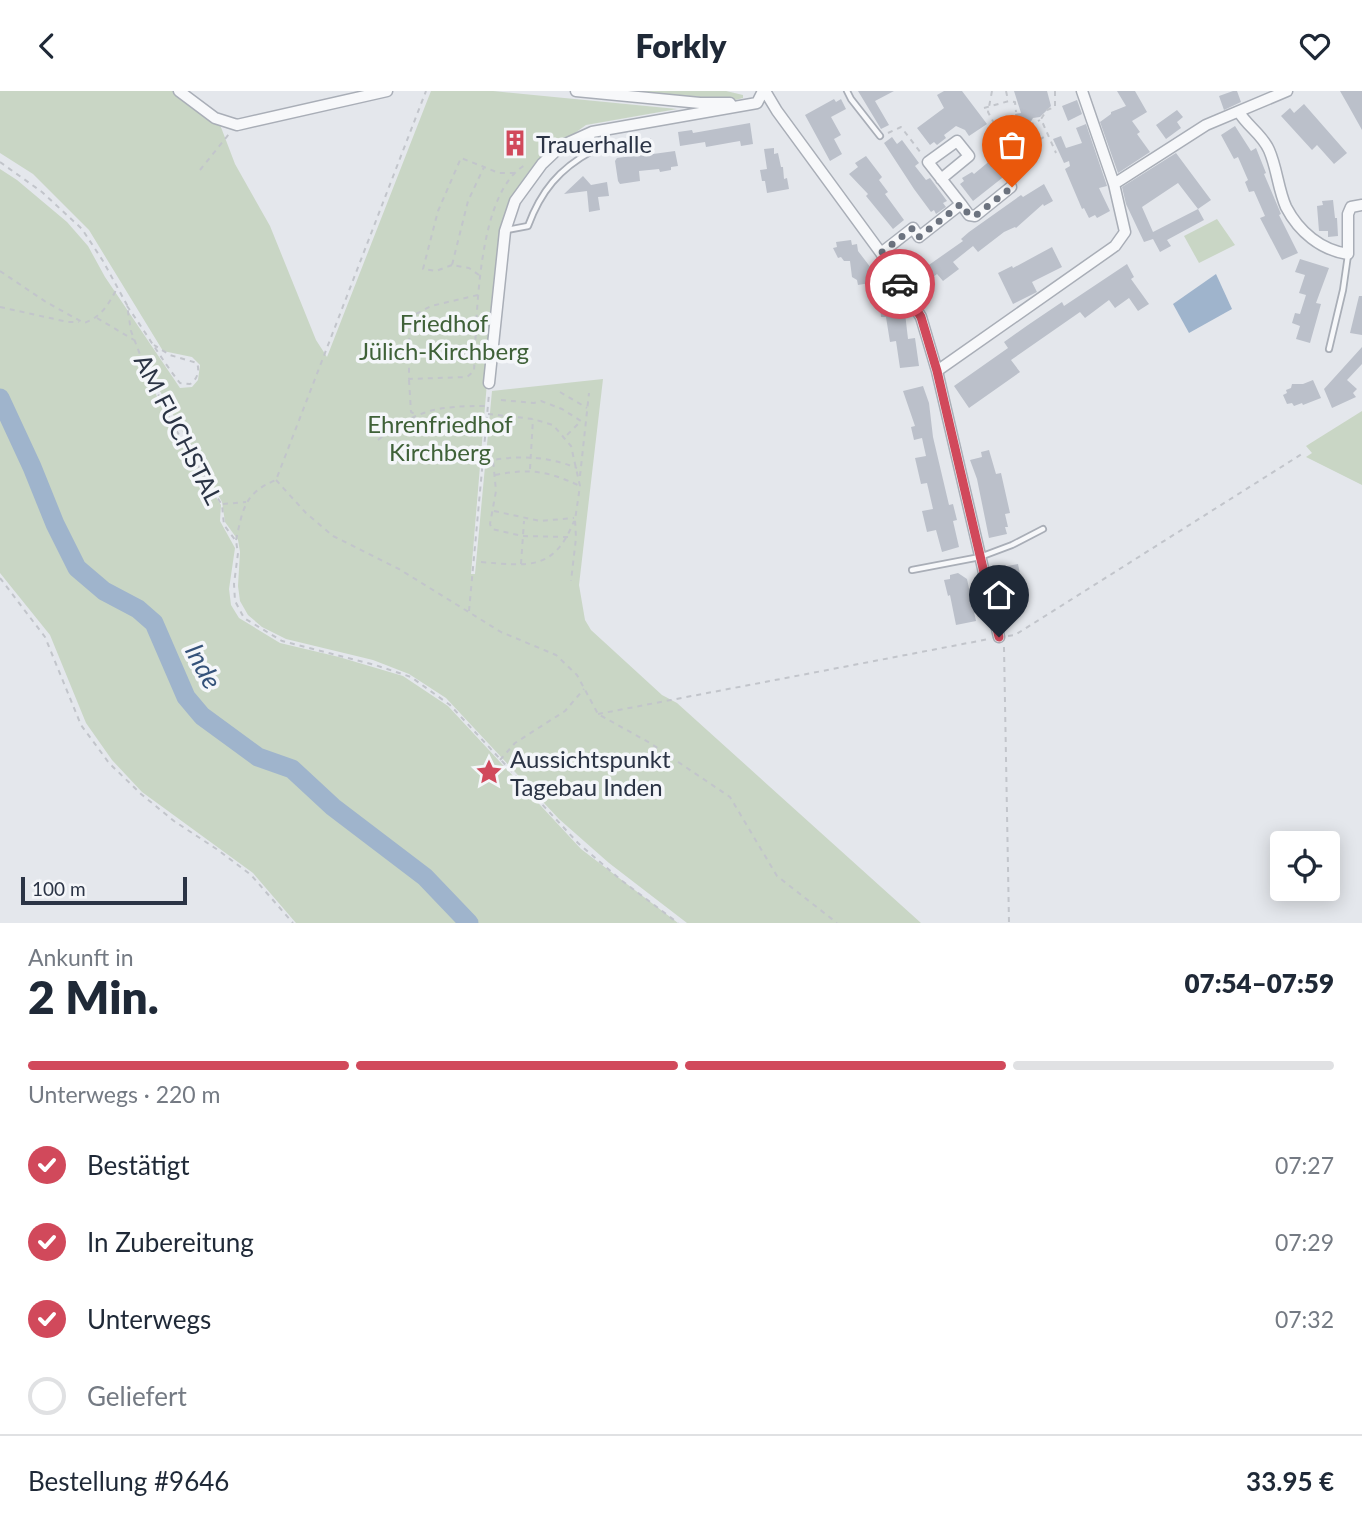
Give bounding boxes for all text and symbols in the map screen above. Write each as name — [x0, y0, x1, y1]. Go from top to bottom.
text: Forkly — [636, 26, 726, 65]
icon: back — [28, 27, 66, 65]
icon: heart — [1296, 27, 1334, 65]
pin — [982, 115, 1042, 187]
icon: bag — [993, 126, 1031, 164]
building icon: Trauerhalle — [500, 128, 530, 158]
place label: Trauerhalle — [536, 129, 652, 158]
courier — [865, 249, 935, 319]
icon: car — [881, 265, 919, 303]
park label: Friedhof Jülich-Kirchberg — [359, 308, 529, 365]
street label: AM FUCHSTAL — [129, 349, 229, 509]
park label: Ehrenfriedhof Kirchberg — [367, 409, 513, 466]
pin — [969, 565, 1029, 637]
icon: home — [980, 576, 1018, 614]
water label: Inde — [179, 638, 229, 694]
place label: Aussichtspunkt Tagebau Inden — [510, 744, 671, 801]
place icon: Aussichtspunkt Tagebau Inden — [474, 757, 504, 787]
map controls — [1270, 831, 1340, 901]
button: locate — [1270, 831, 1340, 901]
scale bar — [21, 874, 187, 906]
text: 100 m — [32, 877, 86, 900]
text: Ankunft in — [28, 943, 134, 971]
text: 07:54–07:59 — [1184, 967, 1334, 999]
text: 2 Min. — [28, 969, 159, 1024]
text: Unterwegs · 220 m — [28, 1080, 221, 1108]
icon: check — [28, 1146, 66, 1184]
text: Bestätigt — [87, 1149, 190, 1181]
text: 07:27 — [1275, 1151, 1334, 1179]
icon: check — [28, 1223, 66, 1261]
text: In Zubereitung — [87, 1226, 254, 1258]
text: 07:29 — [1275, 1228, 1334, 1256]
icon: check — [28, 1300, 66, 1338]
text: Unterwegs — [87, 1303, 211, 1335]
text: 07:32 — [1275, 1305, 1334, 1333]
text: Geliefert — [87, 1380, 187, 1412]
text: Bestellung #9646 — [28, 1465, 229, 1497]
text: 33.95 € — [1246, 1465, 1334, 1497]

